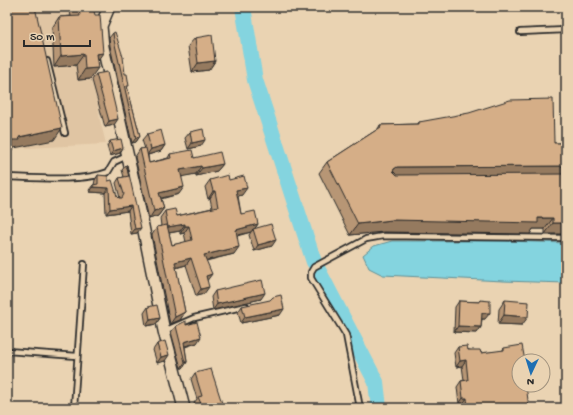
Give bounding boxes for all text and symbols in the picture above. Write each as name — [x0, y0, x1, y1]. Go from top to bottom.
scale bar — [24, 22, 90, 48]
text: 50 m — [30, 31, 55, 45]
north arrow — [511, 353, 551, 393]
text: N — [526, 375, 534, 387]

